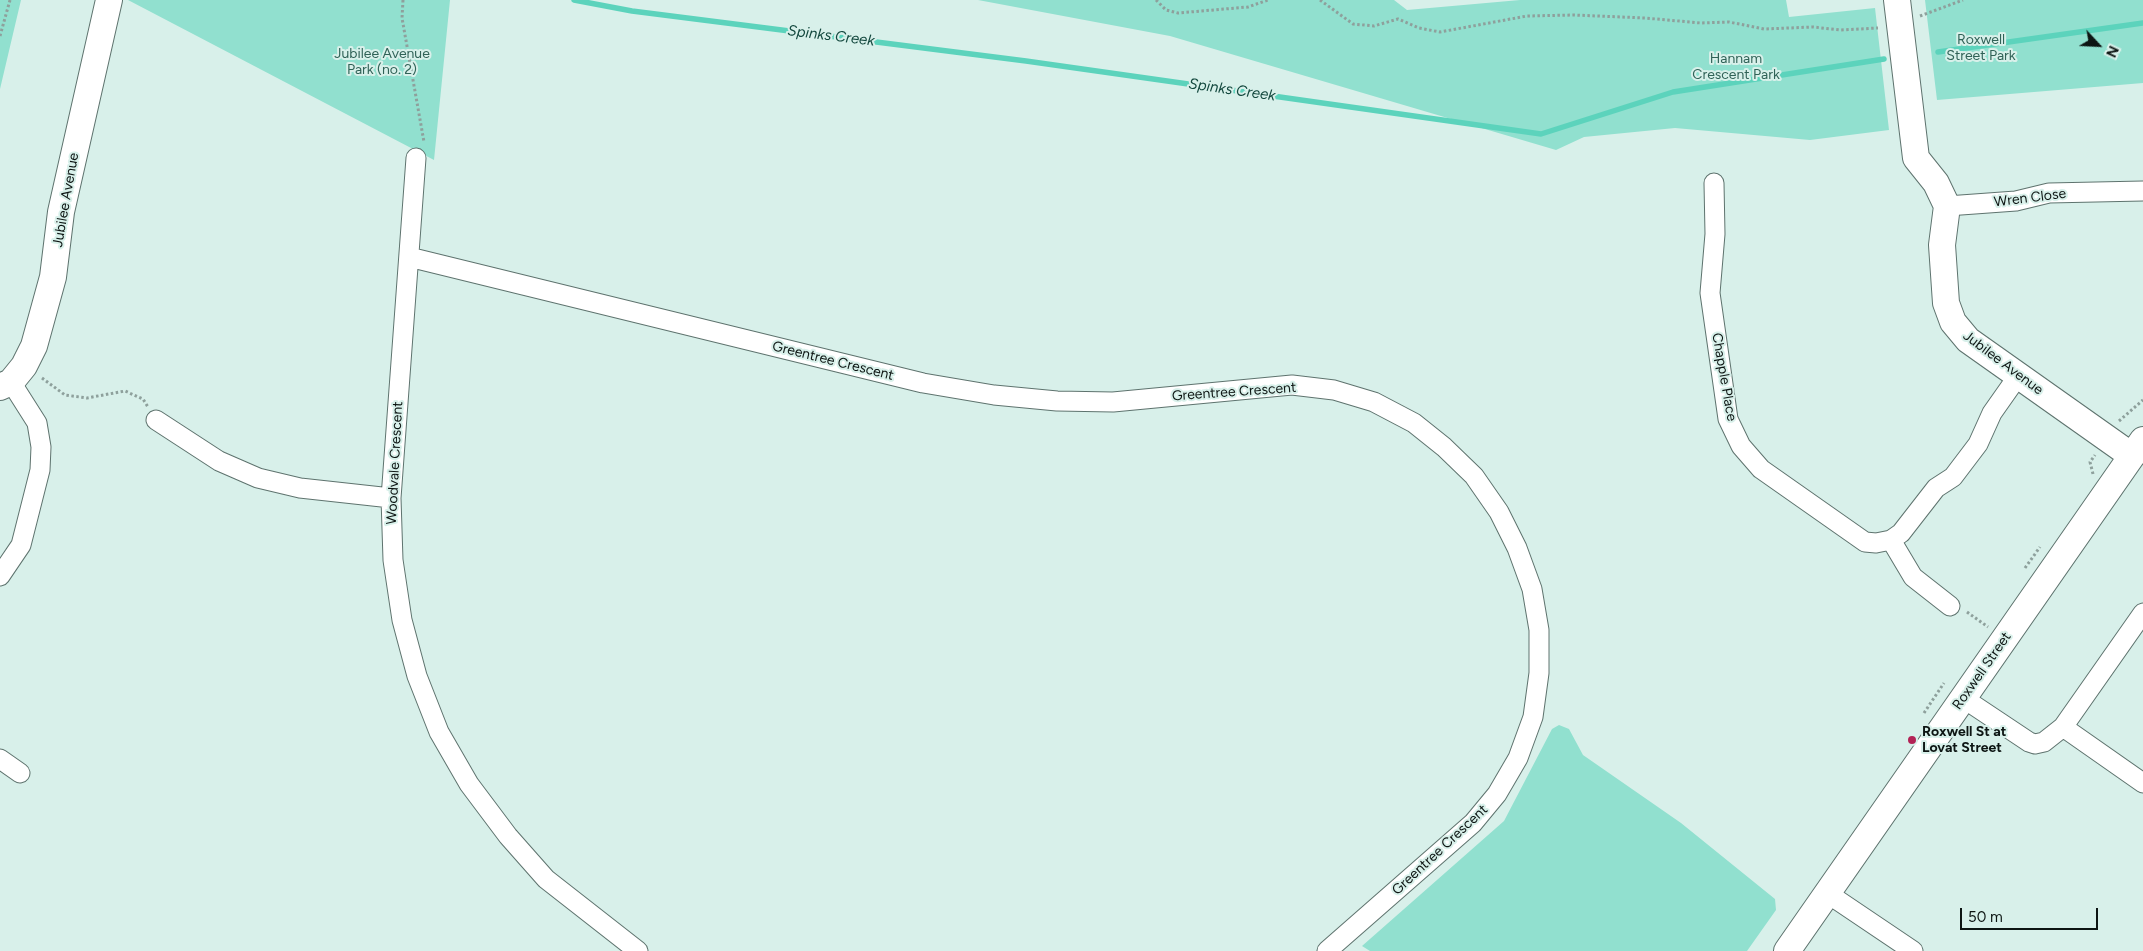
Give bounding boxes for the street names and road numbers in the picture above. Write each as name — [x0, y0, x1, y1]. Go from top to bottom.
street label: Jubilee Avenue — [49, 151, 83, 249]
street label: Wren Close — [1993, 185, 2067, 211]
street label: Jubilee Avenue — [1960, 328, 2046, 398]
street label: Chapple Place — [1708, 332, 1740, 422]
street label: Greentree Crescent — [771, 338, 895, 384]
street label: Greentree Crescent — [1171, 379, 1297, 405]
street label: Woodvale Crescent — [383, 401, 407, 525]
street label: Roxwell Street — [1949, 629, 2015, 713]
street label: Greentree Crescent — [1389, 801, 1491, 899]

